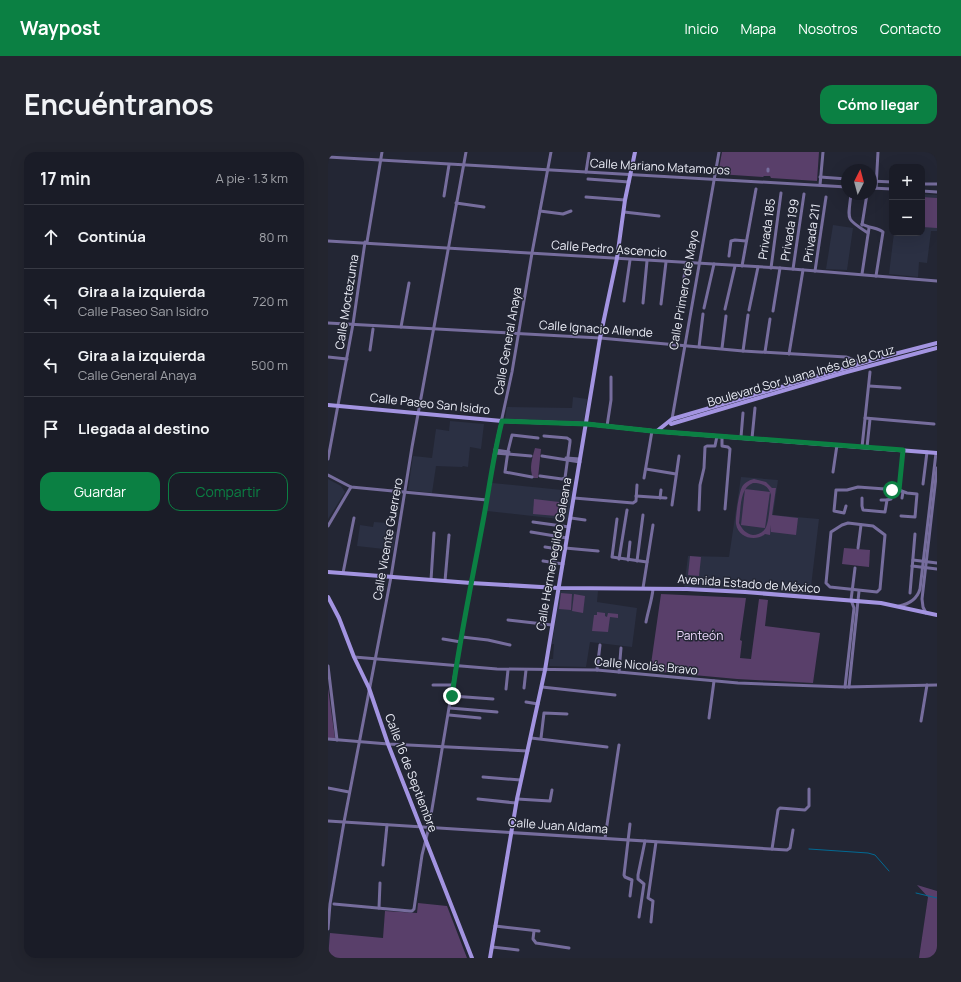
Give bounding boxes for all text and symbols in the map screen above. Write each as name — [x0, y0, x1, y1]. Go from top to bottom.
text: Waypost — [20, 15, 100, 41]
text: Inicio — [685, 19, 719, 38]
text: Mapa — [741, 19, 776, 38]
text: Nosotros — [798, 19, 858, 38]
text: Contacto — [880, 19, 941, 38]
text: Encuéntranos — [24, 85, 214, 123]
button: Cómo llegar — [820, 85, 937, 124]
street label: Calle Mariano Matamoros — [589, 154, 731, 179]
north arrow — [841, 164, 877, 200]
map controls — [889, 164, 925, 236]
button: + — [889, 164, 925, 200]
text: 17 min — [40, 167, 91, 190]
text: A pie · 1.3 km — [216, 169, 288, 187]
street label: Privada 185 — [754, 197, 779, 261]
street label: Privada 199 — [776, 198, 803, 262]
button: − — [889, 200, 925, 236]
street label: Privada 211 — [799, 202, 824, 263]
icon: ahead — [40, 226, 62, 248]
text: Continúa — [78, 226, 146, 247]
text: 80 m — [259, 228, 288, 246]
street label: Calle Primero de Mayo — [665, 229, 702, 351]
street label: Calle Pedro Ascencio — [551, 236, 667, 261]
street label: Calle Moctezuma — [331, 253, 362, 351]
text: Gira a la izquierda — [78, 281, 205, 302]
street label: Calle General Anaya — [490, 286, 525, 396]
icon: left — [40, 290, 62, 312]
text: 720 m — [253, 292, 288, 310]
text: Calle Paseo San Isidro — [78, 302, 209, 320]
street label: Calle Ignacio Allende — [539, 316, 653, 341]
street label: Boulevard Sor Juana Inés de la Cruz — [705, 341, 897, 410]
text: Gira a la izquierda — [78, 345, 205, 366]
icon: left — [40, 354, 62, 376]
text: 500 m — [251, 356, 288, 374]
text: Calle General Anaya — [78, 366, 197, 384]
street label: Calle Paseo San Isidro — [369, 389, 491, 418]
icon: arrive — [40, 418, 62, 440]
text: Llegada al destino — [78, 418, 210, 439]
button: Guardar — [40, 472, 160, 511]
button: Compartir — [168, 472, 288, 511]
street label: Calle Vicente Guerrero — [368, 476, 407, 601]
street label: Calle Hermenegildo Galeana — [532, 476, 575, 632]
route start — [883, 481, 901, 499]
street label: Avenida Estado de México — [677, 570, 821, 597]
park label: Panteón — [677, 627, 723, 644]
street label: Calle Nicolás Bravo — [594, 653, 699, 678]
route end — [443, 687, 461, 705]
street label: Calle 16 de Septiembre — [381, 711, 442, 835]
street label: Calle Juan Aldama — [507, 814, 609, 837]

